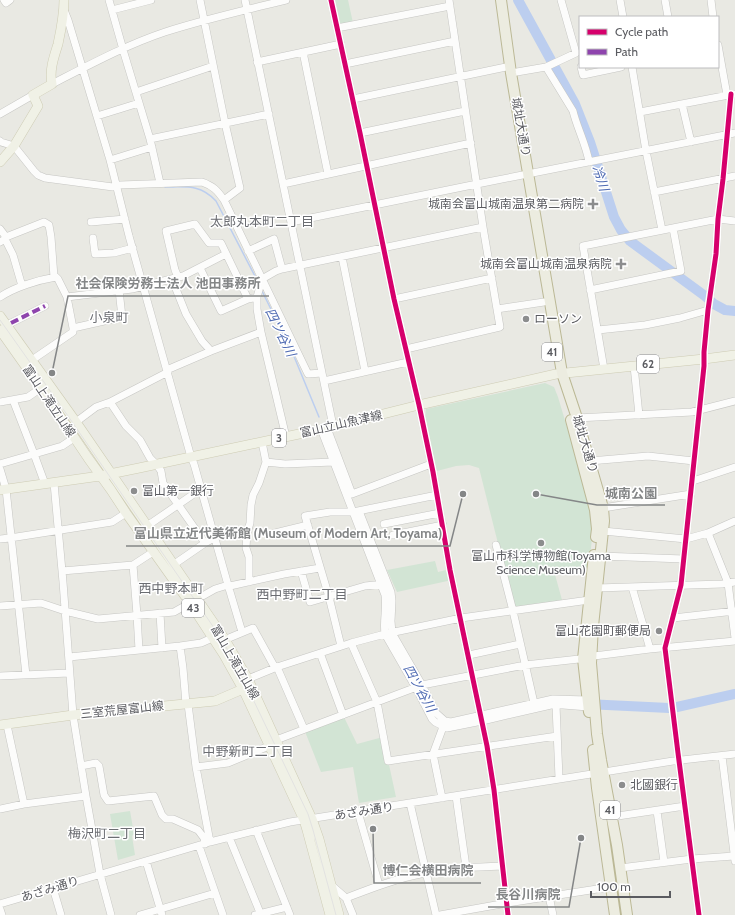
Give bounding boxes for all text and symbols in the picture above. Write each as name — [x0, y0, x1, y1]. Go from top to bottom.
legend — [579, 16, 719, 68]
text: Cycle path — [615, 24, 668, 39]
text: Path — [615, 44, 638, 59]
street label: 城址大通り — [509, 96, 534, 158]
water label: 冷川 — [589, 163, 613, 195]
place label: 城南会富山城南温泉第二病院 — [428, 196, 584, 211]
marker: 城南会富山城南温泉第二病院 — [587, 198, 599, 210]
district label: 太郎丸本町二丁目 — [210, 213, 314, 229]
place label: 城南会富山城南温泉病院 — [480, 256, 612, 271]
marker: 城南会富山城南温泉病院 — [615, 258, 627, 270]
callout: 社会保険労務士法人 池田事務所 — [68, 271, 269, 296]
text: 社会保険労務士法人 池田事務所 — [76, 275, 260, 291]
water label: 四ツ谷川 — [262, 305, 300, 361]
district label: 小泉町 — [89, 309, 129, 325]
place label: ローソン — [534, 311, 582, 326]
marker: ローソン — [521, 314, 531, 324]
road number: 41 — [542, 343, 562, 361]
road number: 62 — [637, 355, 659, 373]
street label: 富山上滝立山線 — [20, 362, 79, 440]
street label: 富山立山魚津線 — [298, 407, 384, 440]
street label: 城址大通り — [570, 413, 601, 475]
road number: 3 — [272, 429, 286, 447]
callout: 城南公園 — [597, 480, 665, 505]
place label: 富山第一銀行 — [142, 483, 214, 498]
text: 城南公園 — [605, 485, 657, 501]
marker: 富山第一銀行 — [129, 486, 139, 496]
callout: 富山県立近代美術館 (Museum of Modern Art, Toyama) — [126, 521, 450, 546]
text: 富山県立近代美術館 (Museum of Modern Art, Toyama) — [134, 525, 442, 541]
marker: 富山市科学博物館(Toyama Science Museum) — [536, 538, 546, 548]
place label: 富山市科学博物館(Toyama Science Museum) — [471, 548, 611, 577]
district label: 西中野本町 — [138, 580, 204, 596]
district label: 西中野町二丁目 — [256, 586, 348, 602]
road number: 43 — [182, 599, 204, 617]
street label: 富山上滝立山線 — [208, 622, 263, 702]
place label: 富山花園町郵便局 — [555, 623, 651, 638]
marker: 富山花園町郵便局 — [654, 626, 664, 636]
water label: 四ツ谷川 — [400, 661, 441, 716]
street label: 三室荒屋富山線 — [79, 698, 165, 721]
district label: 中野新町二丁目 — [202, 743, 294, 759]
place label: 北國銀行 — [630, 777, 678, 792]
marker: 北國銀行 — [617, 780, 627, 790]
street label: あざみ通り — [333, 798, 395, 823]
road number: 41 — [600, 801, 620, 819]
district label: 梅沢町二丁目 — [68, 825, 146, 841]
callout: 博仁会横田病院 — [374, 858, 481, 883]
text: 博仁会横田病院 — [382, 862, 474, 878]
street label: あざみ通り — [19, 873, 81, 904]
scale bar — [591, 873, 670, 899]
text: 100 m — [597, 879, 631, 894]
callout: 長谷川病院 — [488, 882, 569, 907]
text: 長谷川病院 — [495, 886, 561, 902]

